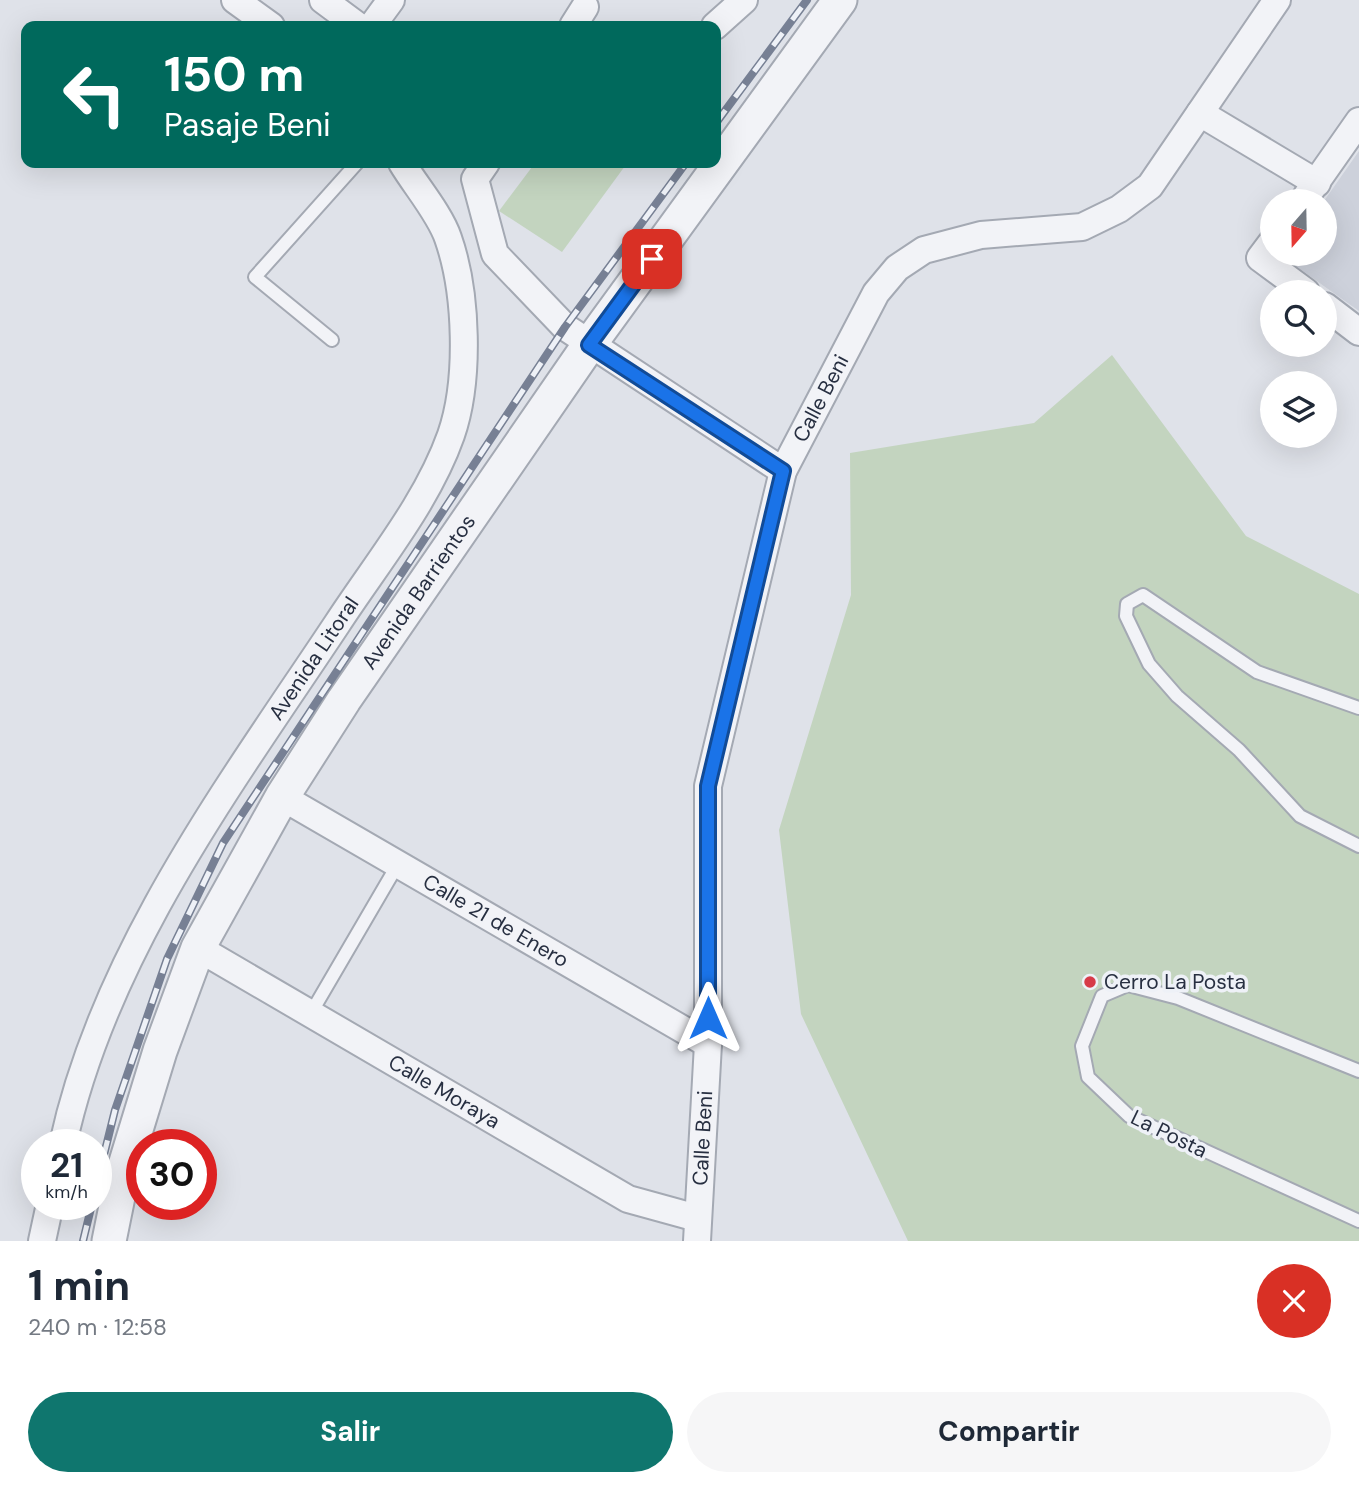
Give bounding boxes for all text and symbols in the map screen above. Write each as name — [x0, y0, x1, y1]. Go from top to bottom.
text: 150 m — [164, 42, 304, 106]
icon: left — [49, 49, 140, 140]
text: Pasaje Beni — [164, 104, 331, 146]
north arrow — [1260, 189, 1337, 266]
map controls — [1260, 189, 1337, 448]
pin — [622, 229, 682, 289]
icon: arrive — [633, 240, 671, 278]
button: search — [1260, 280, 1337, 357]
street label: Calle Beni — [786, 350, 855, 447]
button: layers — [1260, 371, 1337, 448]
street label: Avenida Barrientos — [355, 509, 482, 675]
street label: Avenida Litoral — [262, 591, 365, 726]
street label: Calle 21 de Enero — [418, 868, 574, 974]
place label: Cerro La Posta — [1104, 968, 1246, 996]
marker: Cerro La Posta — [1082, 974, 1098, 990]
position arrow — [671, 981, 745, 1055]
street label: Calle Moraya — [383, 1048, 505, 1135]
street label: Calle Beni — [686, 1090, 719, 1186]
street label: La Posta — [1126, 1103, 1212, 1165]
speed limit sign: 30 — [126, 1129, 217, 1220]
text: 21 — [50, 1142, 83, 1188]
text: km/h — [45, 1180, 88, 1204]
text: 1 min — [28, 1258, 130, 1313]
button: close — [1257, 1264, 1331, 1338]
text: 240 m · 12:58 — [28, 1312, 167, 1342]
button: Salir — [28, 1392, 673, 1472]
button: Compartir — [687, 1392, 1331, 1472]

